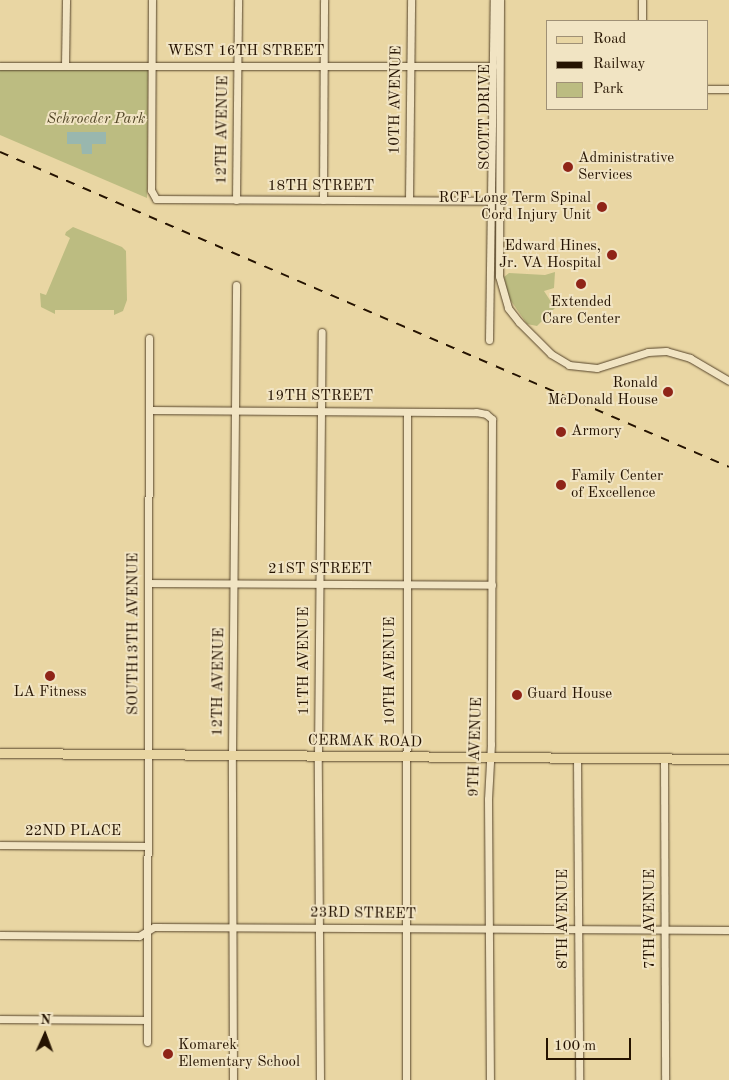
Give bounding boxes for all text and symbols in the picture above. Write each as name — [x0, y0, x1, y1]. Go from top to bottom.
legend — [546, 20, 709, 110]
text: Road — [593, 32, 626, 47]
street label: WEST 16TH STREET — [168, 43, 324, 61]
street label: 10TH AVENUE — [386, 46, 406, 154]
text: Railway — [593, 57, 646, 72]
street label: SCOTT DRIVE — [477, 64, 495, 170]
street label: 12TH AVENUE — [213, 76, 233, 184]
text: Park — [593, 82, 624, 97]
park label: Schroeder Park — [47, 111, 145, 129]
place label: Administrative Services — [578, 149, 674, 184]
marker: Administrative Services — [562, 161, 574, 173]
street label: 18TH STREET — [268, 178, 374, 196]
place label: RCF Long Term Spinal Cord Injury Unit — [438, 189, 591, 224]
marker: RCF Long Term Spinal Cord Injury Unit — [595, 200, 609, 214]
place label: Edward Hines, Jr. VA Hospital — [499, 237, 601, 272]
marker: Edward Hines, Jr. VA Hospital — [605, 248, 619, 262]
marker: Extended Care Center — [574, 277, 588, 291]
place label: Extended Care Center — [542, 293, 620, 328]
place label: Ronald McDonald House — [547, 374, 658, 409]
marker: Ronald McDonald House — [662, 386, 674, 398]
street label: 19TH STREET — [267, 388, 373, 406]
place label: Armory — [571, 423, 622, 441]
marker: Armory — [555, 426, 567, 438]
place label: Family Center of Excellence — [571, 467, 663, 502]
marker: Family Center of Excellence — [555, 479, 567, 491]
street label: SOUTH13TH AVENUE — [125, 553, 143, 715]
street label: 21ST STREET — [268, 561, 372, 579]
street label: 11TH AVENUE — [296, 607, 314, 715]
street label: 10TH AVENUE — [382, 617, 400, 725]
street label: 12TH AVENUE — [209, 628, 229, 736]
marker: LA Fitness — [44, 670, 56, 682]
place label: LA Fitness — [13, 684, 87, 702]
place label: Guard House — [527, 686, 612, 704]
marker: Guard House — [511, 689, 523, 701]
street label: 9TH AVENUE — [465, 697, 487, 797]
street label: CERMAK ROAD — [308, 732, 422, 752]
street label: 22ND PLACE — [25, 823, 121, 841]
street label: 8TH AVENUE — [555, 869, 573, 969]
street label: 7TH AVENUE — [642, 869, 660, 969]
street label: 23RD STREET — [310, 904, 416, 924]
north arrow — [20, 1010, 70, 1060]
text: N — [40, 1013, 51, 1027]
scale bar — [549, 1028, 634, 1060]
place label: Komarek Elementary School — [178, 1036, 300, 1071]
text: 100 m — [554, 1039, 596, 1054]
marker: Komarek Elementary School — [162, 1048, 174, 1060]

